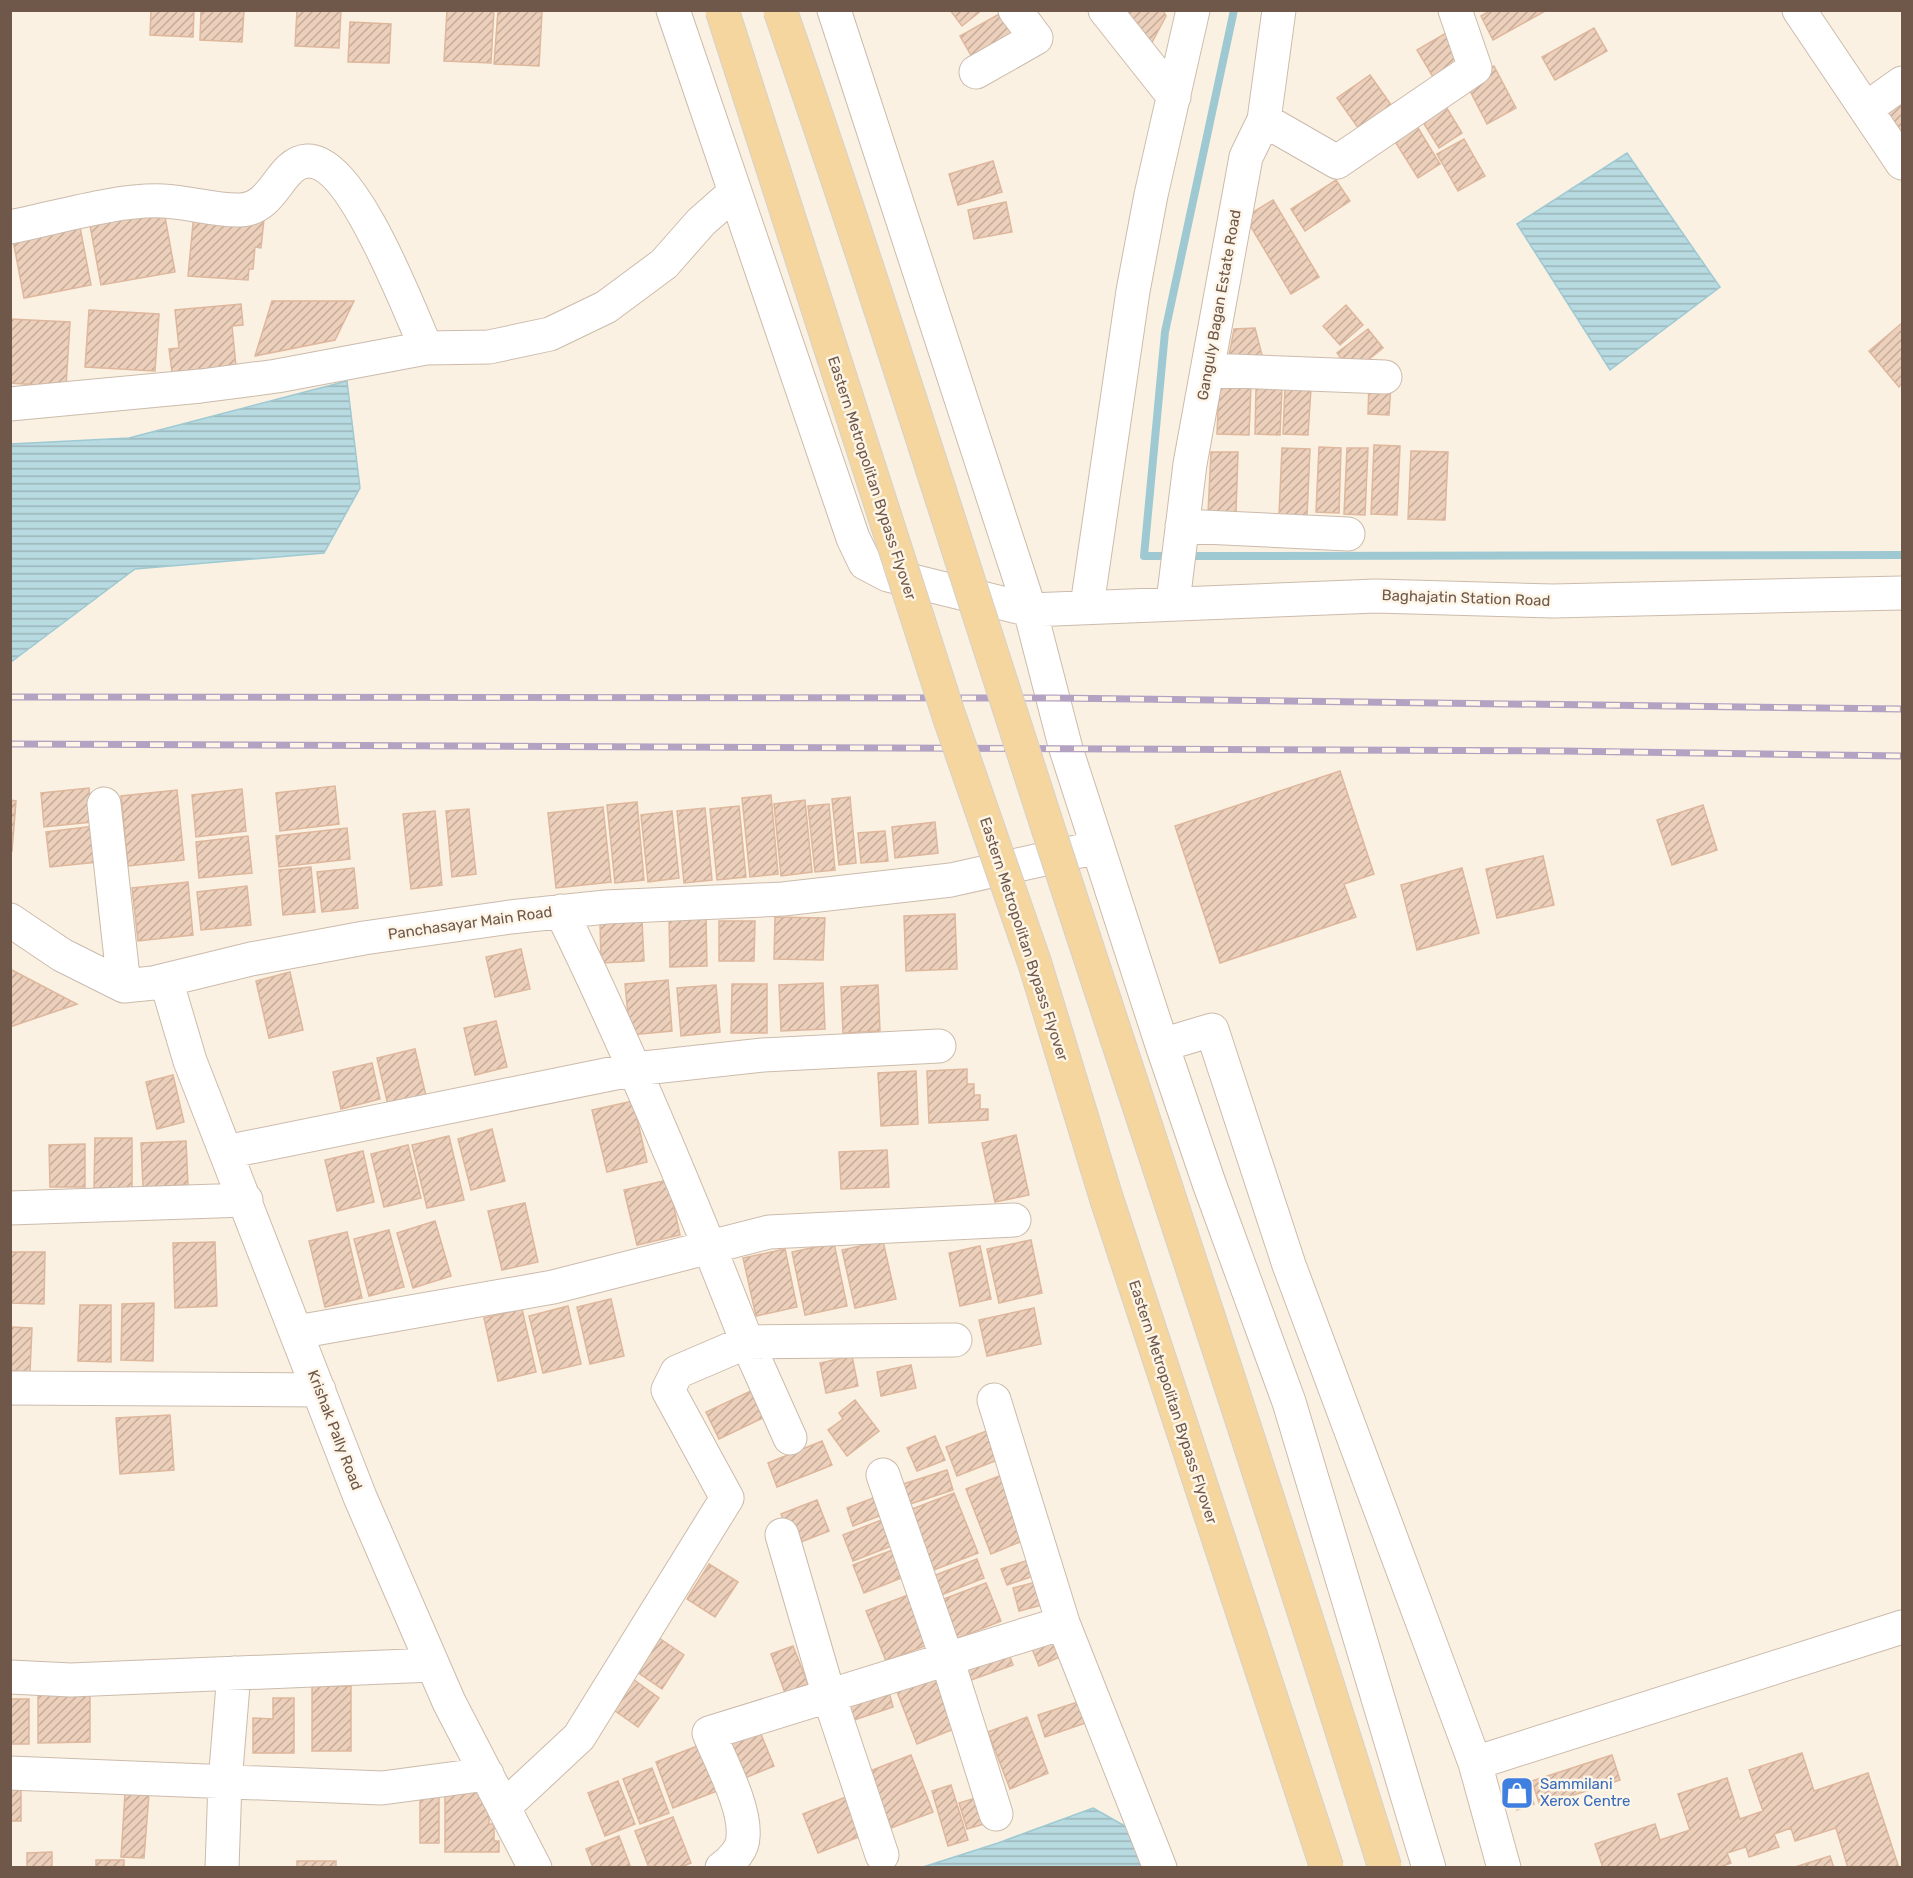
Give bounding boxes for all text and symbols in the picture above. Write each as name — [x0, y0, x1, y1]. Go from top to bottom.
street label: Ganguly Bagan Estate Road — [1193, 208, 1245, 402]
street label: Eastern Metropolitan Bypass Flyover — [824, 354, 920, 602]
street label: Baghajatin Station Road — [1381, 586, 1551, 610]
street label: Eastern Metropolitan Bypass Flyover — [976, 815, 1072, 1063]
street label: Panchasayar Main Road — [387, 903, 553, 943]
street label: Eastern Metropolitan Bypass Flyover — [1125, 1278, 1221, 1526]
street label: Krishak Pally Road — [304, 1368, 366, 1492]
shop icon: Sammilani Xerox Centre — [1499, 1775, 1535, 1811]
place label: Sammilani Xerox Centre — [1540, 1775, 1630, 1810]

